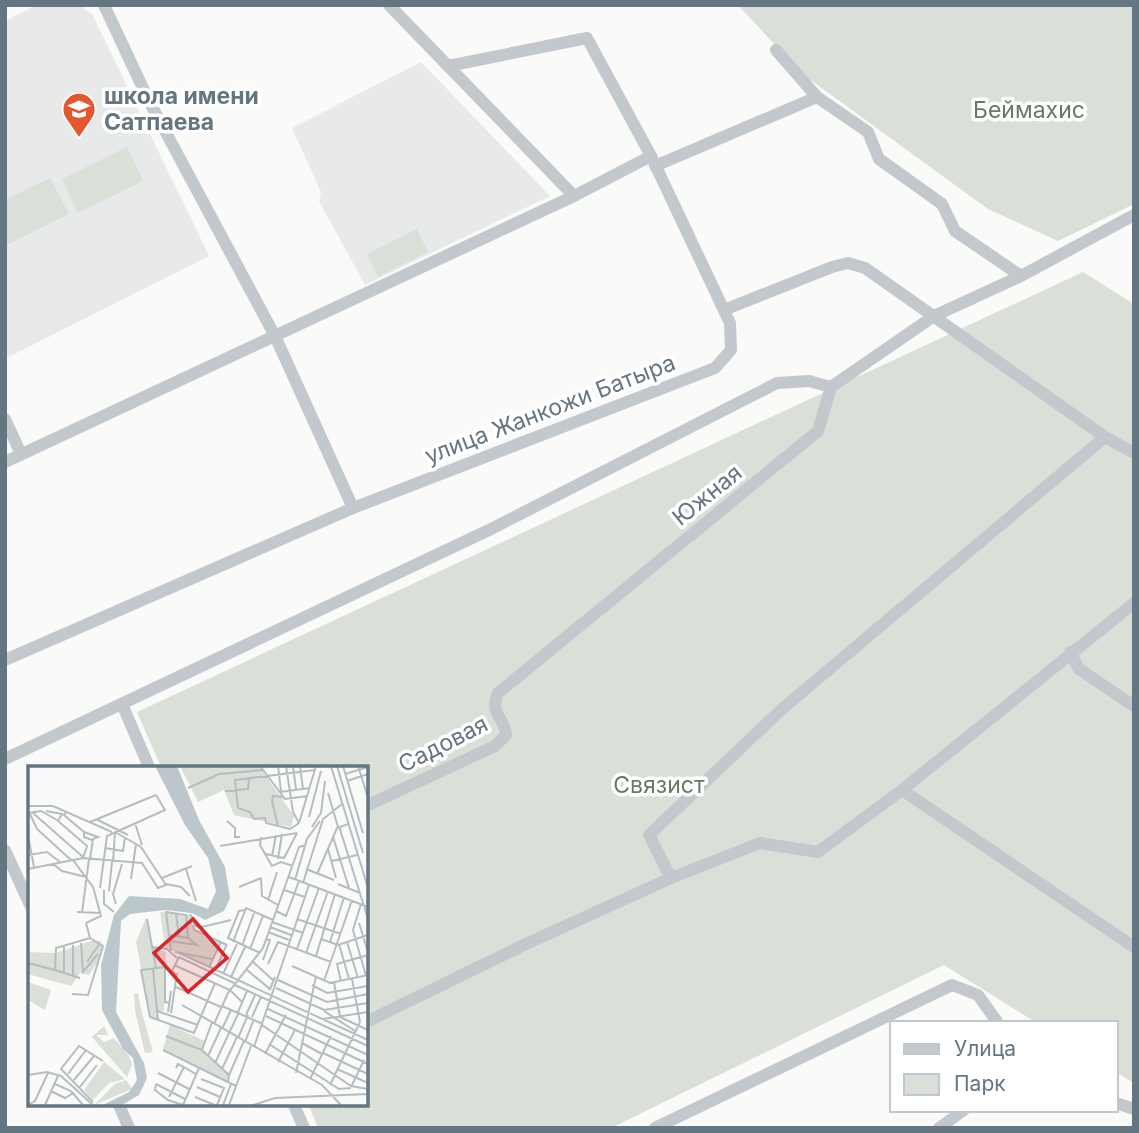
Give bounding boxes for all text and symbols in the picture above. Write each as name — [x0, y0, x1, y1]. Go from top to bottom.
place label: школа имени Сатпаева — [104, 82, 259, 136]
school or university icon: школа имени Сатпаева — [60, 90, 98, 139]
park label: Беймахис — [973, 96, 1085, 124]
street label: улица Жанкожи Батыра — [421, 348, 679, 470]
street label: Южная — [667, 459, 747, 531]
street label: Садовая — [394, 710, 492, 778]
inset map — [28, 766, 368, 1105]
park label: Связист — [613, 771, 705, 799]
legend — [890, 1021, 1118, 1112]
text: Улица — [954, 1036, 1016, 1061]
text: Парк — [954, 1071, 1006, 1096]

